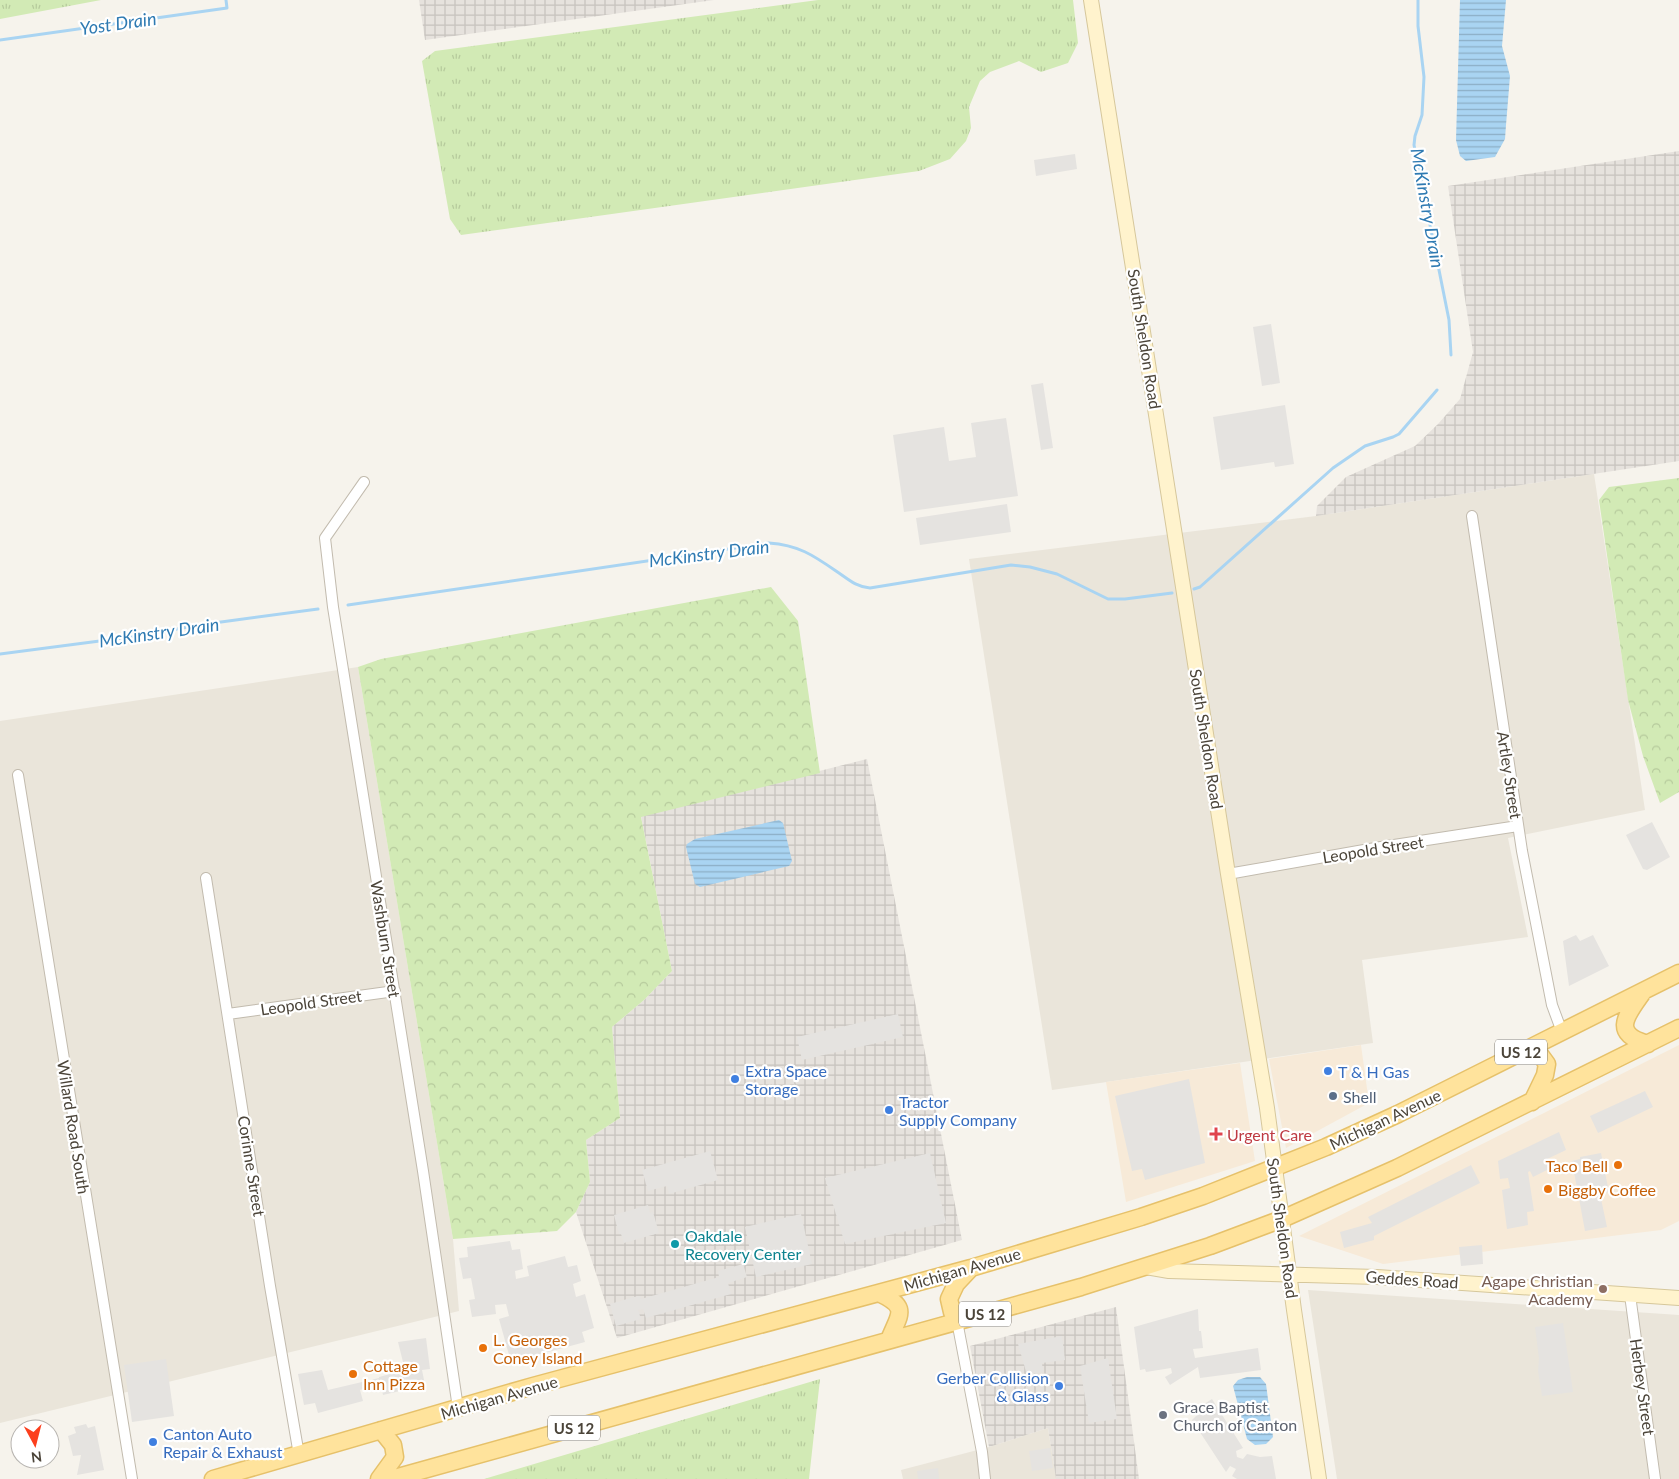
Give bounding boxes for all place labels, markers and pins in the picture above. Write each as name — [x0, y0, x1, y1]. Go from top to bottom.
place label: Extra Space Storage — [745, 1061, 827, 1098]
place label: T & H Gas — [1338, 1062, 1409, 1081]
marker: T & H Gas — [1322, 1065, 1334, 1077]
marker: Extra Space Storage — [729, 1073, 741, 1085]
place label: Shell — [1343, 1087, 1376, 1106]
marker: Shell — [1327, 1090, 1339, 1102]
place label: Tractor Supply Company — [899, 1092, 1018, 1129]
marker: Tractor Supply Company — [883, 1104, 895, 1116]
place label: Urgent Care — [1227, 1125, 1312, 1144]
marker: Urgent Care — [1209, 1127, 1223, 1141]
place label: Taco Bell — [1546, 1156, 1608, 1175]
marker: Taco Bell — [1612, 1159, 1624, 1171]
place label: Biggby Coffee — [1558, 1180, 1656, 1199]
marker: Biggby Coffee — [1542, 1183, 1554, 1195]
place label: Oakdale Recovery Center — [685, 1226, 801, 1263]
marker: Oakdale Recovery Center — [669, 1238, 681, 1250]
place label: Agape Christian Academy — [1481, 1271, 1594, 1308]
marker: Agape Christian Academy — [1597, 1283, 1609, 1295]
place label: L. Georges Coney Island — [493, 1330, 583, 1367]
marker: L. Georges Coney Island — [477, 1342, 489, 1354]
place label: Cottage Inn Pizza — [363, 1356, 425, 1393]
marker: Cottage Inn Pizza — [347, 1368, 359, 1380]
place label: Gerber Collision & Glass — [936, 1368, 1049, 1405]
marker: Gerber Collision & Glass — [1053, 1380, 1065, 1392]
place label: Grace Baptist Church of Canton — [1173, 1397, 1297, 1434]
marker: Grace Baptist Church of Canton — [1157, 1409, 1169, 1421]
place label: Canton Auto Repair & Exhaust — [163, 1424, 283, 1461]
marker: Canton Auto Repair & Exhaust — [147, 1436, 159, 1448]

